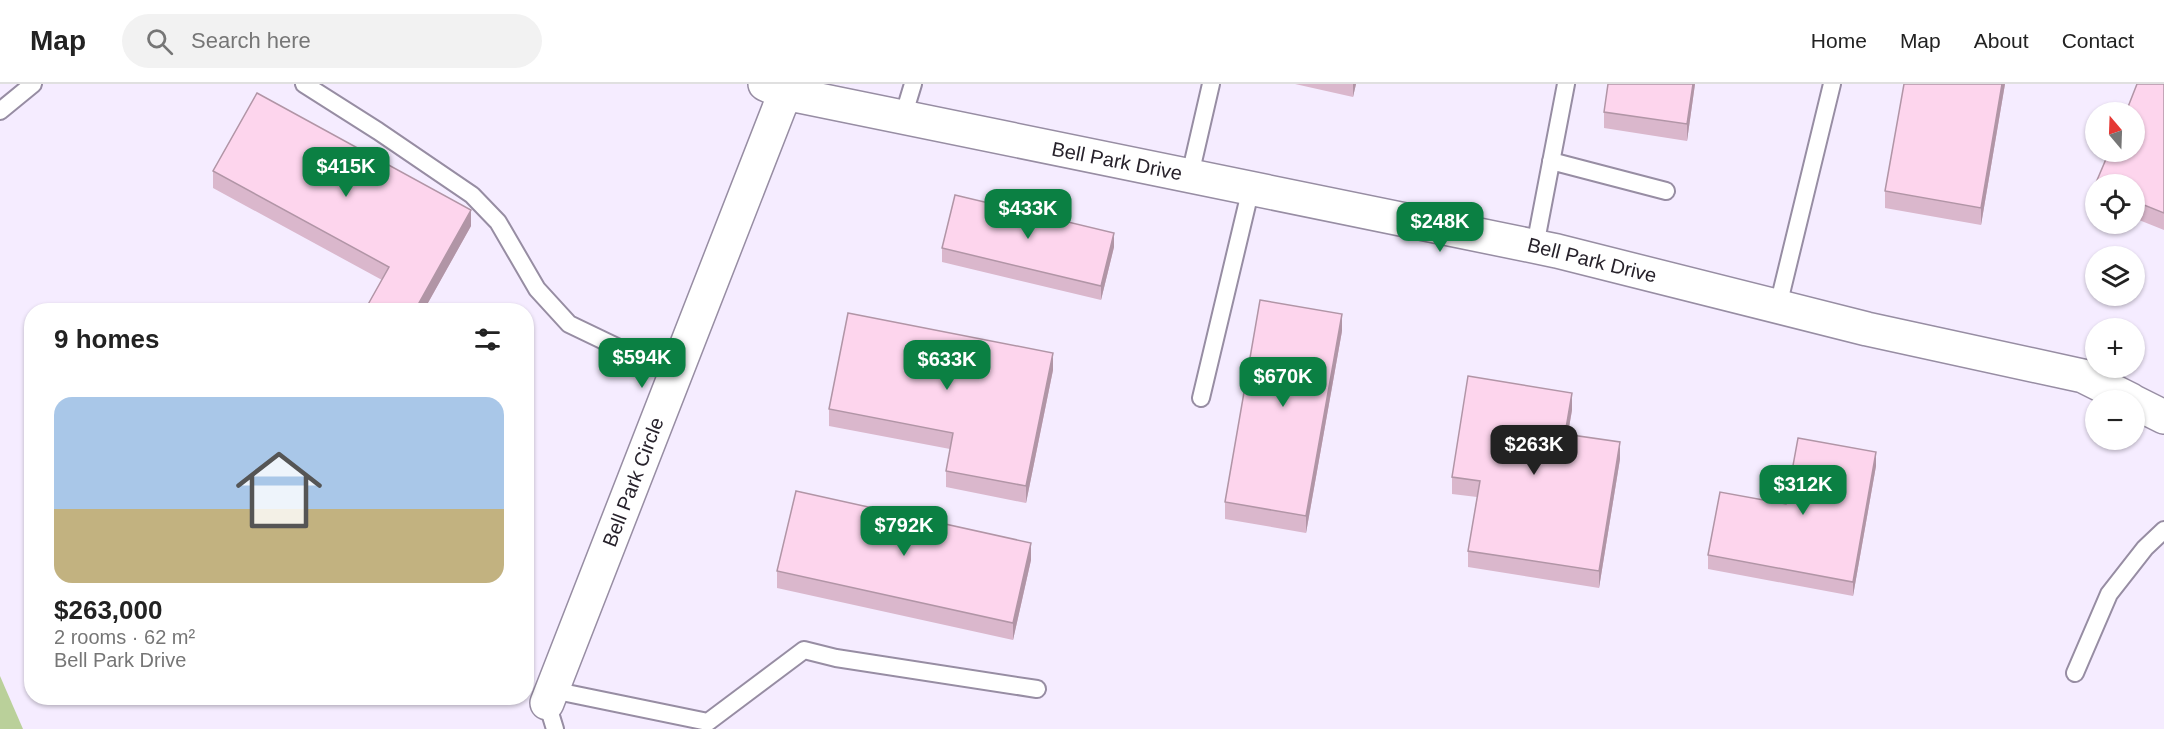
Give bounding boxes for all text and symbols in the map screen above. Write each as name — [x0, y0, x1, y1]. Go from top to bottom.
search box — [122, 14, 542, 68]
text: Map — [30, 25, 86, 56]
icon: search — [143, 25, 176, 58]
text: Search here — [191, 28, 311, 53]
text: Home — [1811, 29, 1867, 52]
text: Map — [1900, 29, 1941, 52]
text: About — [1974, 29, 2029, 52]
text: Contact — [2062, 29, 2134, 52]
north arrow — [2085, 102, 2145, 162]
map controls — [2085, 102, 2145, 450]
street label: Bell Park Drive — [1050, 138, 1184, 184]
pin: $415K — [304, 147, 388, 198]
text: $415K — [317, 155, 375, 177]
button: locate — [2085, 174, 2145, 234]
pin: $433K — [986, 189, 1070, 240]
text: $433K — [999, 197, 1057, 219]
pin: $248K — [1398, 202, 1482, 253]
text: $248K — [1411, 210, 1469, 232]
street label: Bell Park Drive — [1525, 233, 1659, 287]
button: layers — [2085, 246, 2145, 306]
button: + — [2085, 318, 2145, 378]
icon: filters — [471, 323, 504, 356]
text: 9 homes — [54, 324, 160, 354]
pin: $594K — [600, 338, 684, 389]
pin: $633K — [905, 340, 989, 391]
text: $594K — [613, 346, 671, 368]
text: $633K — [918, 348, 976, 370]
pin: $670K — [1241, 357, 1325, 408]
text: $670K — [1254, 365, 1312, 387]
button: − — [2085, 390, 2145, 450]
street label: Bell Park Circle — [598, 414, 668, 550]
pin: $263K — [1492, 425, 1576, 476]
text: $263K — [1505, 433, 1563, 455]
icon: home — [225, 436, 333, 544]
pin: $312K — [1761, 465, 1845, 516]
text: $312K — [1774, 473, 1832, 495]
pin: $792K — [862, 506, 946, 557]
text: $792K — [875, 514, 933, 536]
text: $263,000 — [54, 595, 162, 625]
text: 2 rooms · 62 m² — [54, 626, 195, 648]
text: Bell Park Drive — [54, 649, 186, 671]

